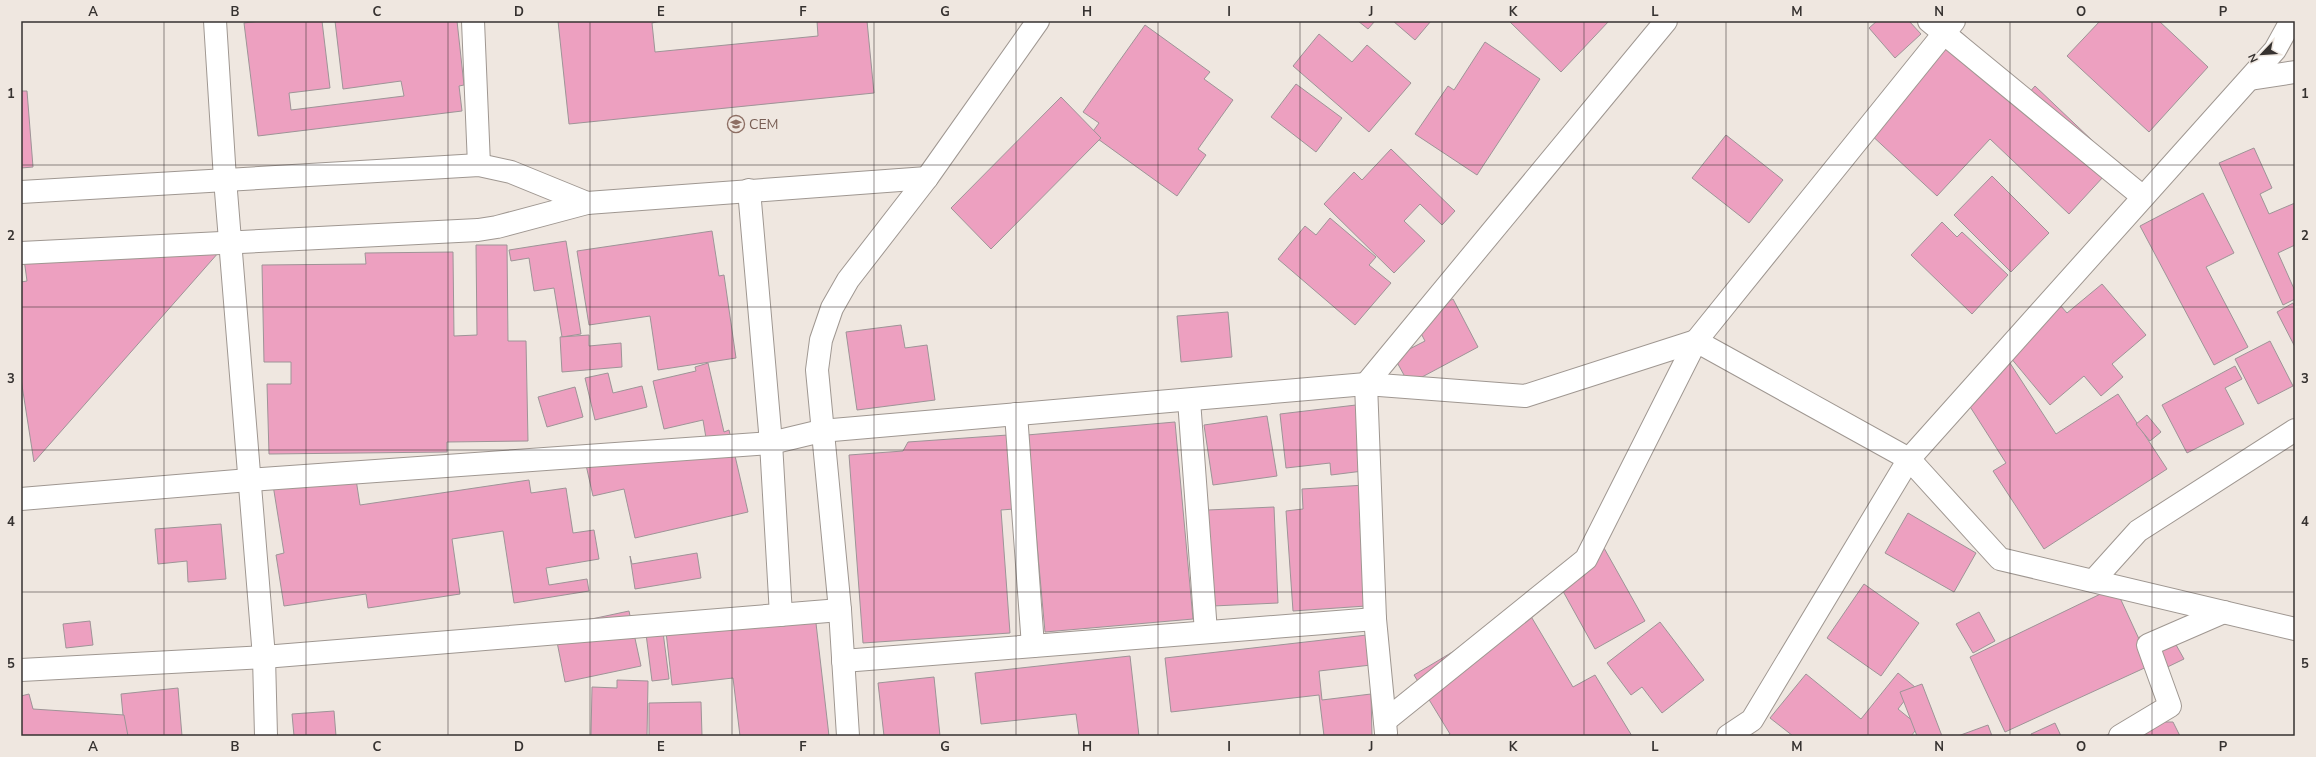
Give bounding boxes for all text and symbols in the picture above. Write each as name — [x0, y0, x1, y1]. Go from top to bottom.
text: A — [88, 3, 98, 21]
text: B — [231, 3, 240, 21]
text: C — [373, 3, 382, 21]
text: D — [514, 3, 524, 21]
text: E — [657, 3, 665, 21]
text: F — [799, 3, 807, 21]
text: G — [940, 3, 950, 21]
text: H — [1082, 3, 1092, 21]
text: I — [1227, 3, 1231, 21]
text: J — [1368, 3, 1373, 21]
text: K — [1509, 3, 1518, 21]
text: L — [1651, 3, 1659, 21]
text: M — [1791, 3, 1803, 21]
text: N — [1934, 3, 1944, 21]
text: O — [2076, 3, 2086, 21]
text: P — [2219, 3, 2228, 21]
north arrow — [2242, 34, 2282, 74]
text: N — [2245, 51, 2262, 65]
text: 1 — [7, 85, 15, 103]
text: 1 — [2301, 85, 2309, 103]
school or university icon: CEM — [726, 114, 746, 134]
place label: CEM — [749, 115, 779, 134]
text: 2 — [7, 227, 15, 245]
text: 2 — [2301, 227, 2309, 245]
text: 3 — [7, 370, 15, 388]
text: 3 — [2301, 370, 2309, 388]
text: 4 — [7, 513, 15, 531]
text: 4 — [2301, 513, 2309, 531]
text: 5 — [7, 655, 15, 673]
text: 5 — [2301, 655, 2309, 673]
text: A — [88, 738, 98, 756]
text: B — [231, 738, 240, 756]
text: C — [373, 738, 382, 756]
text: D — [514, 738, 524, 756]
text: E — [657, 738, 665, 756]
text: F — [799, 738, 807, 756]
text: G — [940, 738, 950, 756]
text: H — [1082, 738, 1092, 756]
text: I — [1227, 738, 1231, 756]
text: J — [1368, 738, 1373, 756]
text: K — [1509, 738, 1518, 756]
text: L — [1651, 738, 1659, 756]
text: M — [1791, 738, 1803, 756]
text: N — [1934, 738, 1944, 756]
text: O — [2076, 738, 2086, 756]
text: P — [2219, 738, 2228, 756]

